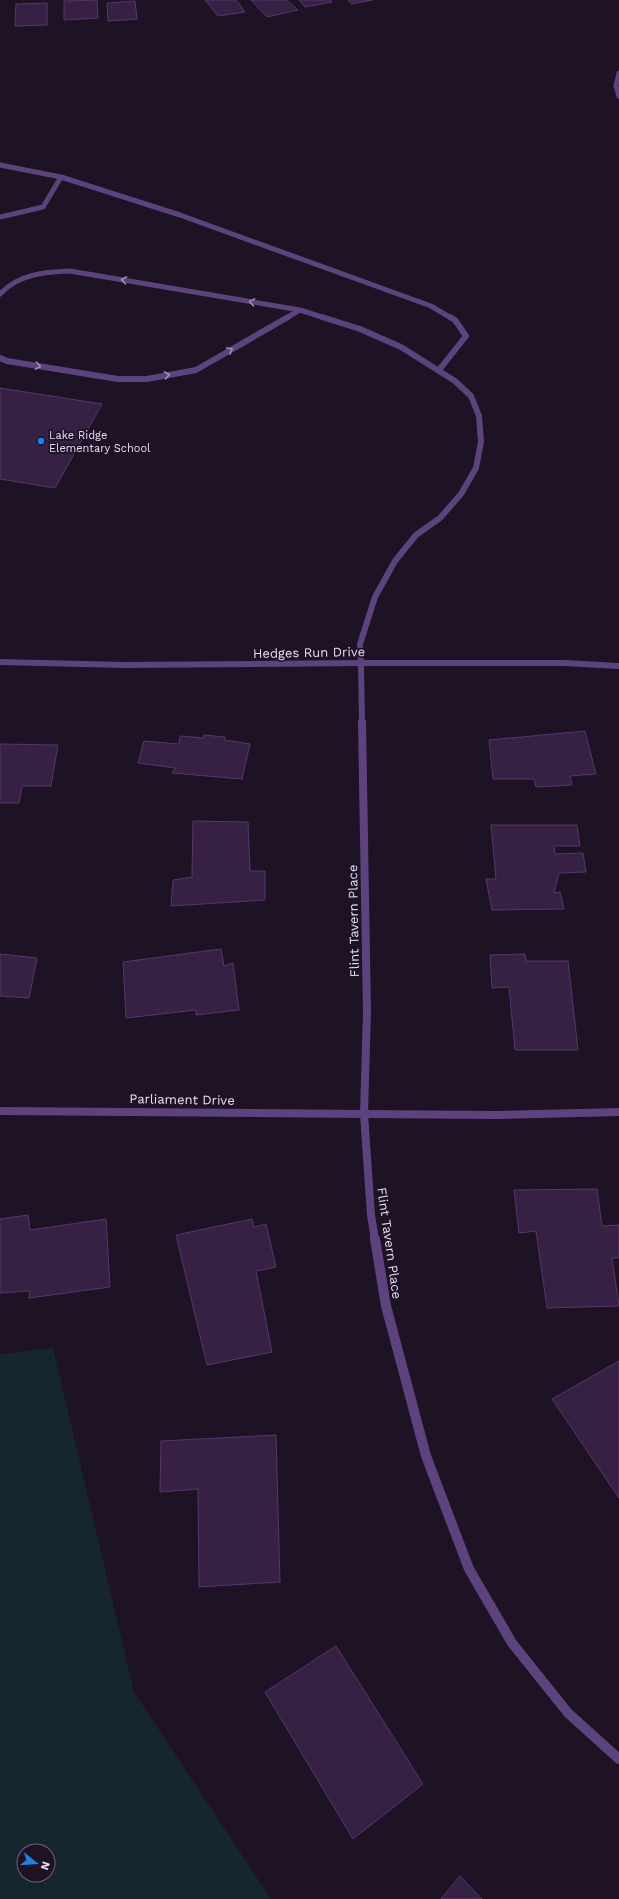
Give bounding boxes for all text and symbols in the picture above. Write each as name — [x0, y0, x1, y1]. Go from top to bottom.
one-way arrow — [120, 276, 127, 285]
one-way arrow — [249, 298, 255, 307]
one-way arrow — [226, 348, 233, 355]
one-way arrow — [35, 361, 41, 370]
one-way arrow — [164, 371, 170, 380]
place label: Lake Ridge Elementary School — [49, 429, 151, 455]
marker: Lake Ridge Elementary School — [36, 436, 46, 446]
street label: Hedges Run Drive — [253, 644, 365, 661]
street label: Flint Tavern Place — [345, 865, 362, 977]
street label: Parliament Drive — [129, 1091, 235, 1108]
street label: Flint Tavern Place — [374, 1186, 405, 1300]
north arrow — [16, 1843, 56, 1883]
text: N — [38, 1860, 52, 1872]

